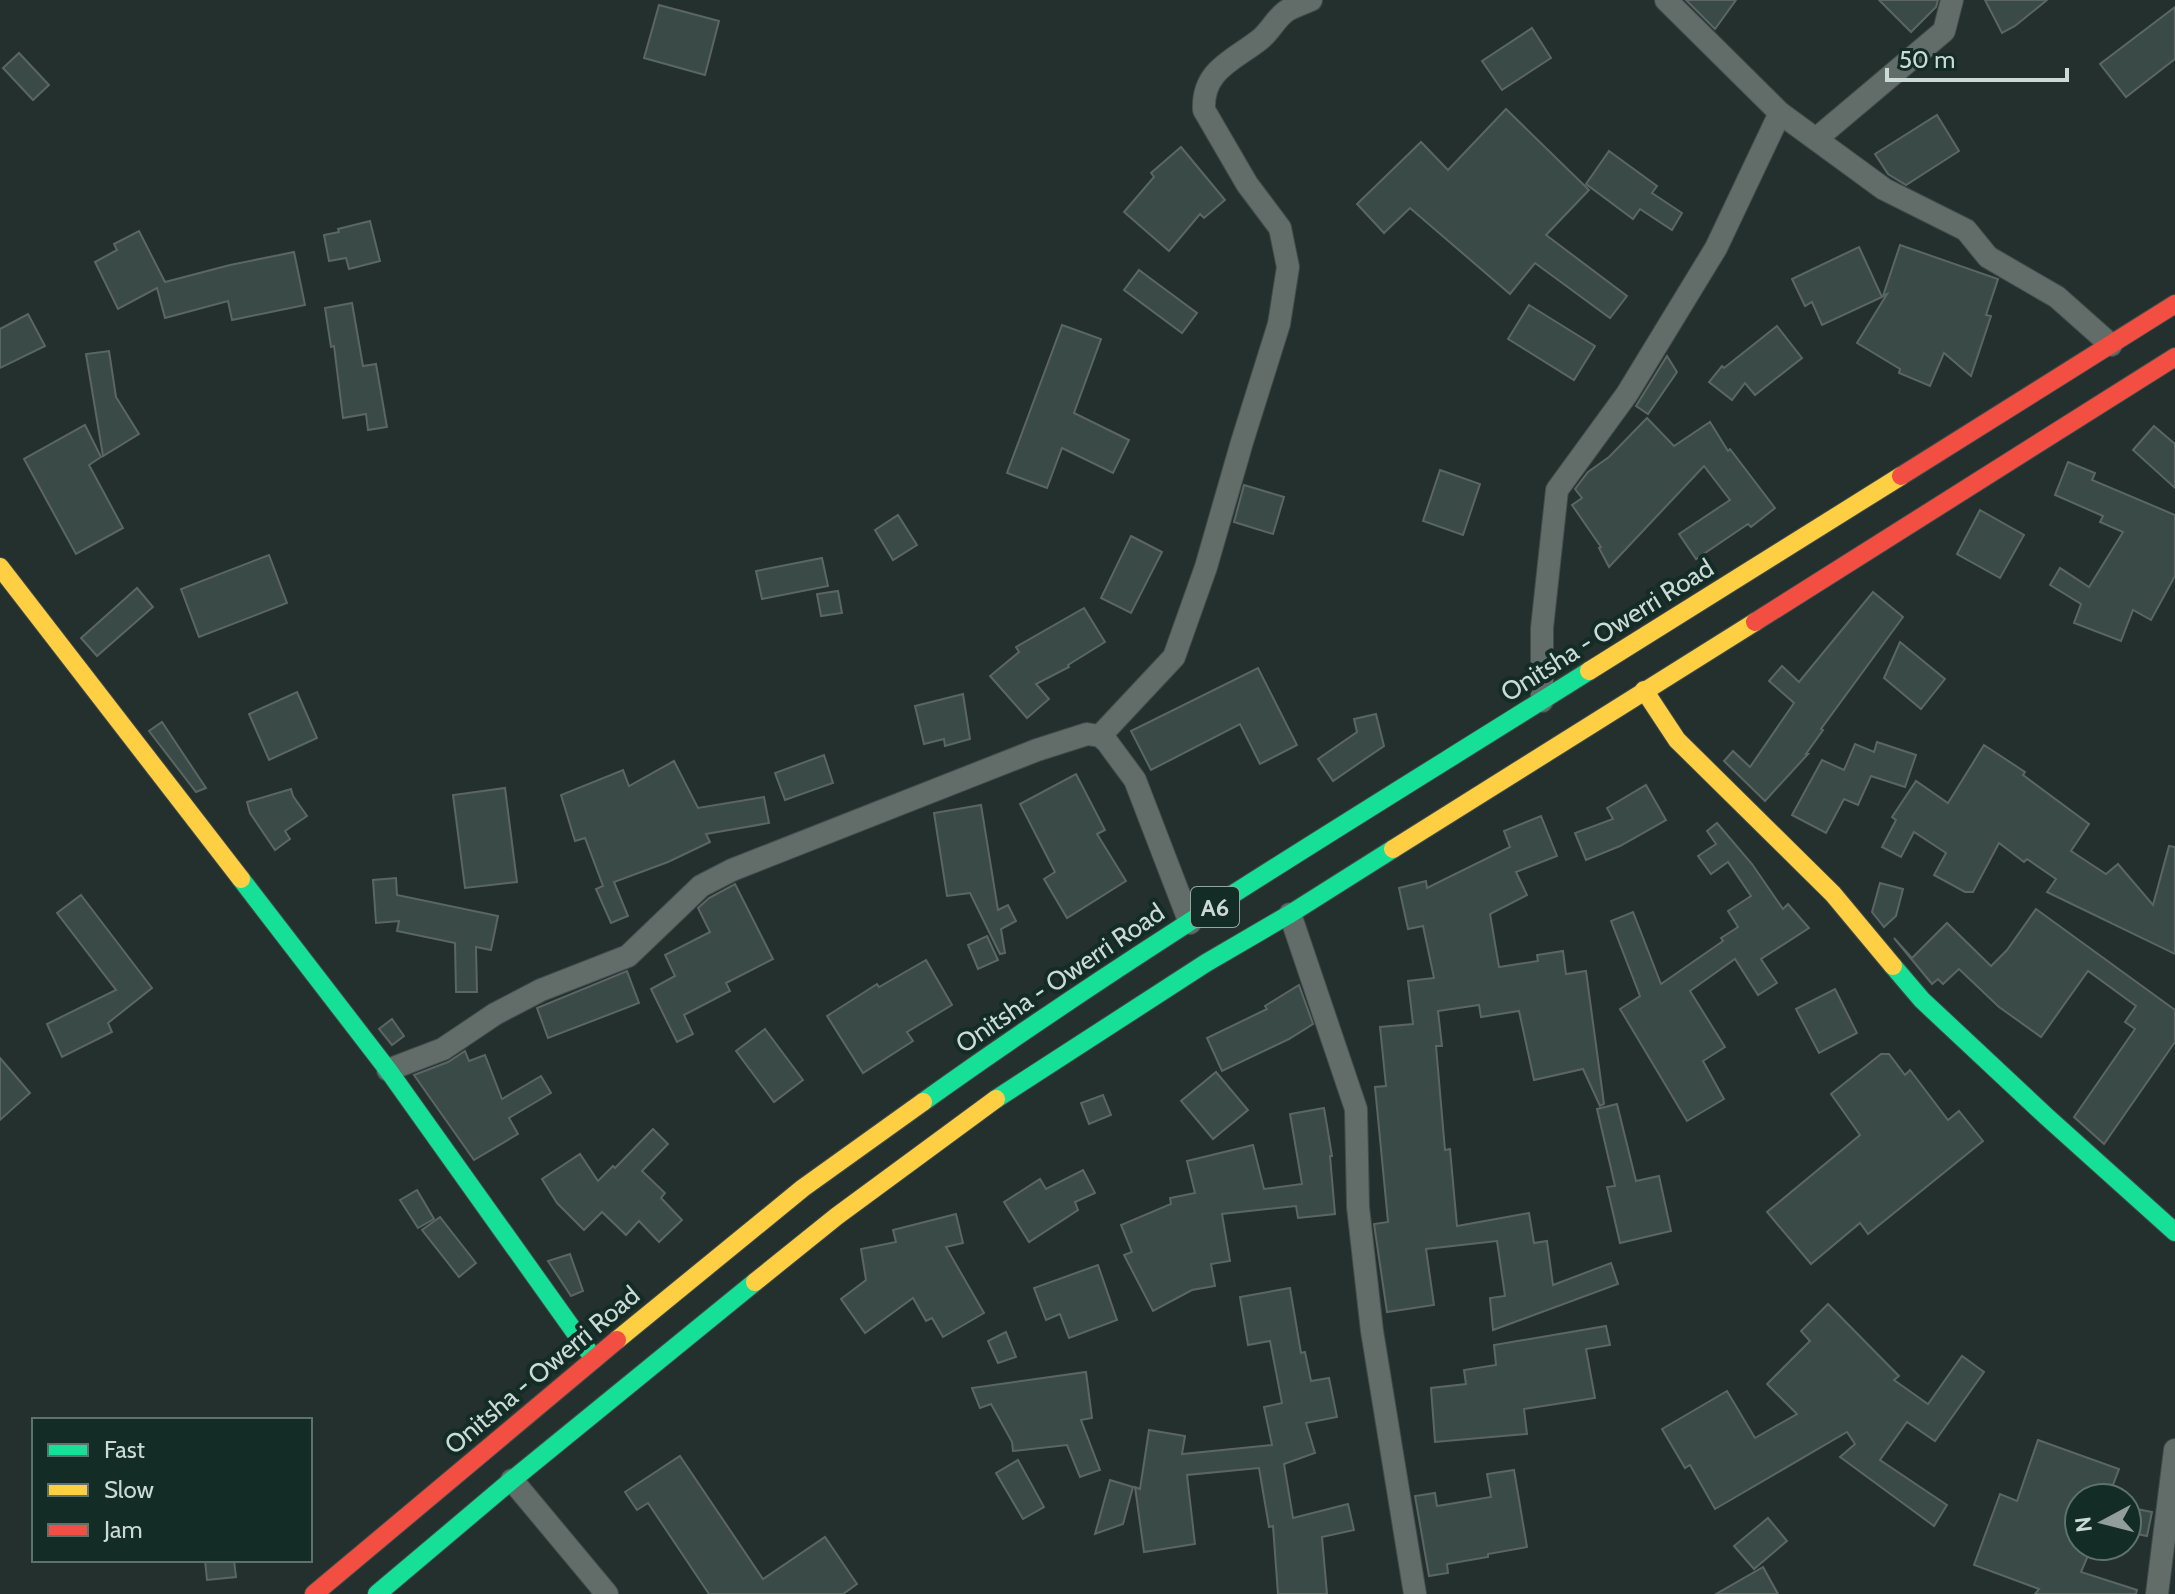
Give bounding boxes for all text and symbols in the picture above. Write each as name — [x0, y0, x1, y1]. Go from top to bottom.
scale bar — [1887, 32, 2067, 82]
text: 50 m — [1899, 45, 1955, 74]
street label: Onitsha - Owerri Road — [1495, 552, 1719, 708]
road number: A6 — [1191, 887, 1239, 927]
street label: Onitsha - Owerri Road — [950, 896, 1170, 1060]
street label: Onitsha - Owerri Road — [438, 1279, 646, 1461]
legend — [32, 1418, 312, 1562]
text: Fast — [104, 1435, 145, 1464]
text: Slow — [104, 1475, 154, 1504]
north arrow — [2063, 1482, 2143, 1562]
text: Jam — [103, 1515, 142, 1544]
text: N — [2069, 1515, 2098, 1534]

